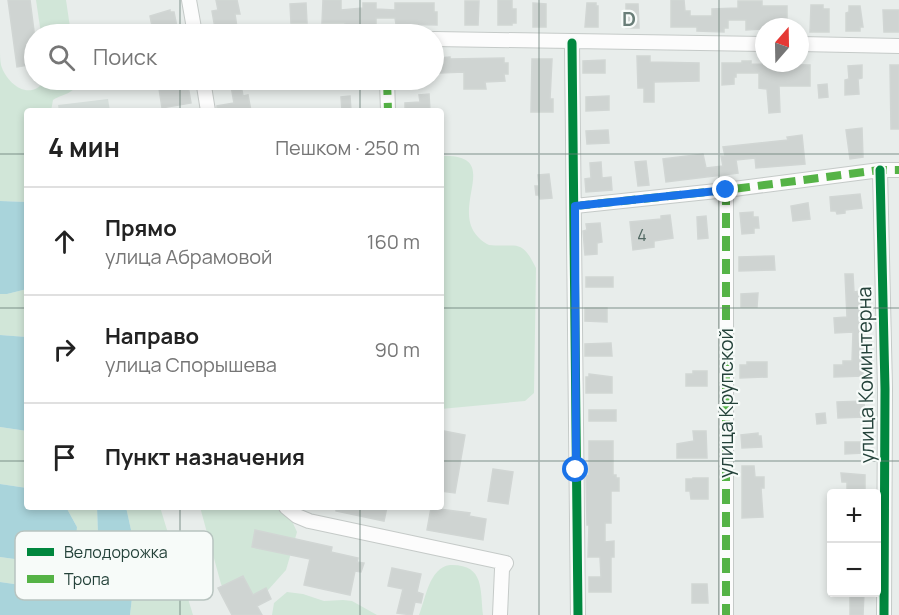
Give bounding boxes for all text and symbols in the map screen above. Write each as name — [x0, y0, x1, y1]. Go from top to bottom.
text: D — [622, 5, 636, 32]
north arrow — [755, 18, 809, 72]
search box — [24, 24, 444, 90]
icon: search — [45, 41, 78, 74]
text: Поиск — [93, 42, 157, 72]
text: 4 мин — [48, 129, 120, 165]
text: Пешком · 250 m — [275, 134, 420, 161]
route end — [712, 176, 738, 202]
text: Прямо — [105, 213, 177, 243]
house number: 4 — [637, 224, 647, 246]
icon: ahead — [48, 225, 81, 258]
text: 160 m — [367, 228, 420, 255]
text: улица Абрамовой — [105, 243, 272, 270]
street label: улица Коминтерна — [850, 286, 880, 464]
text: Направо — [105, 321, 199, 351]
street label: улица Крупской — [712, 328, 739, 478]
icon: right — [48, 333, 81, 366]
text: 90 m — [374, 336, 420, 363]
text: улица Спорышева — [105, 351, 277, 378]
icon: arrive — [48, 441, 81, 474]
text: Пункт назначения — [105, 442, 305, 472]
route start — [562, 456, 588, 482]
map controls — [827, 489, 881, 597]
button: + — [827, 489, 881, 543]
legend — [15, 531, 213, 600]
text: Велодорожка — [64, 541, 168, 563]
button: − — [827, 543, 881, 597]
text: Тропа — [64, 568, 110, 590]

